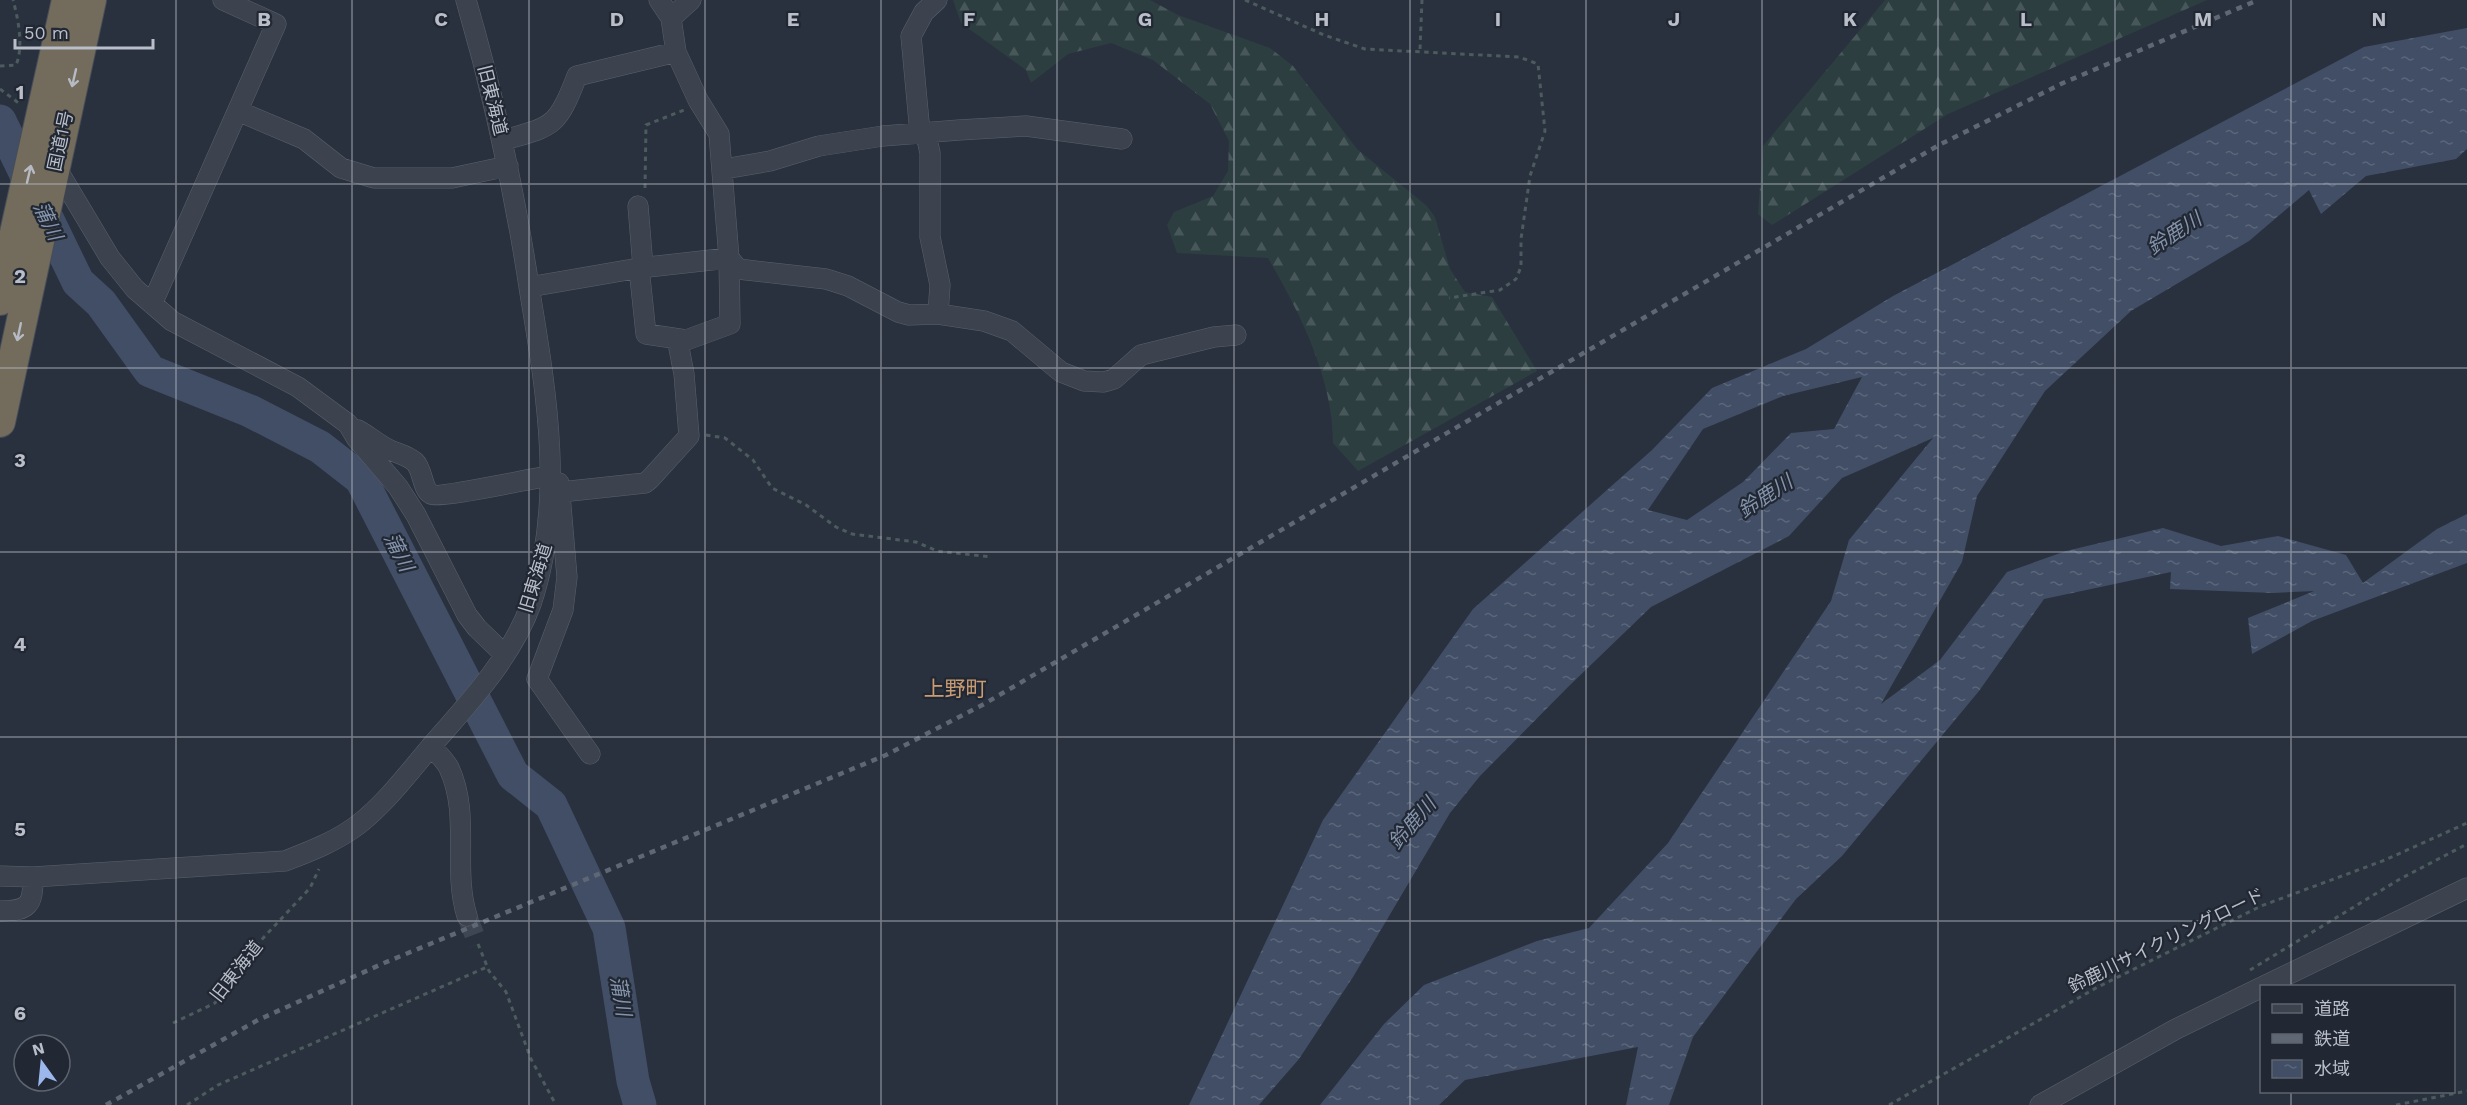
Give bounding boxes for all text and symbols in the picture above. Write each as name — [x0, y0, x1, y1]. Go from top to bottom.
text: B — [257, 7, 271, 31]
text: C — [434, 7, 448, 31]
text: D — [610, 7, 624, 31]
text: E — [787, 7, 799, 31]
text: F — [963, 7, 975, 31]
text: G — [1138, 7, 1152, 31]
text: H — [1315, 7, 1329, 31]
text: I — [1495, 7, 1501, 31]
text: J — [1668, 7, 1680, 31]
text: K — [1843, 7, 1857, 31]
text: L — [2020, 7, 2032, 31]
text: M — [2194, 7, 2212, 31]
text: N — [2372, 7, 2386, 31]
scale bar — [15, 12, 153, 50]
text: 50 m — [24, 22, 69, 43]
street label: 旧東海道 — [474, 63, 512, 137]
one-way arrow — [68, 68, 80, 87]
text: 1 — [16, 80, 24, 104]
street label: 国道1号 — [43, 109, 77, 173]
one-way arrow — [23, 164, 35, 183]
water label: 蒲川 — [28, 198, 68, 246]
water label: 鈴鹿川 — [2142, 206, 2207, 259]
text: 2 — [14, 264, 26, 288]
one-way arrow — [13, 322, 24, 342]
text: 3 — [14, 448, 26, 472]
water label: 鈴鹿川 — [1733, 469, 1798, 522]
water label: 蒲川 — [379, 529, 420, 577]
street label: 旧東海道 — [514, 541, 556, 615]
text: 4 — [14, 632, 27, 656]
district label: 上野町 — [924, 676, 987, 701]
water label: 鈴鹿川 — [1383, 791, 1442, 854]
text: 5 — [14, 817, 26, 841]
street label: 鈴鹿川サイクリングロード — [2064, 883, 2268, 997]
street label: 旧東海道 — [206, 936, 266, 1006]
water label: 蒲川 — [606, 974, 637, 1020]
legend — [2260, 985, 2455, 1093]
text: 道路 — [2314, 998, 2350, 1019]
text: 6 — [14, 1001, 26, 1025]
text: 鉄道 — [2314, 1028, 2350, 1049]
north arrow — [12, 1033, 72, 1093]
text: N — [30, 1038, 46, 1060]
text: 水域 — [2314, 1058, 2350, 1079]

